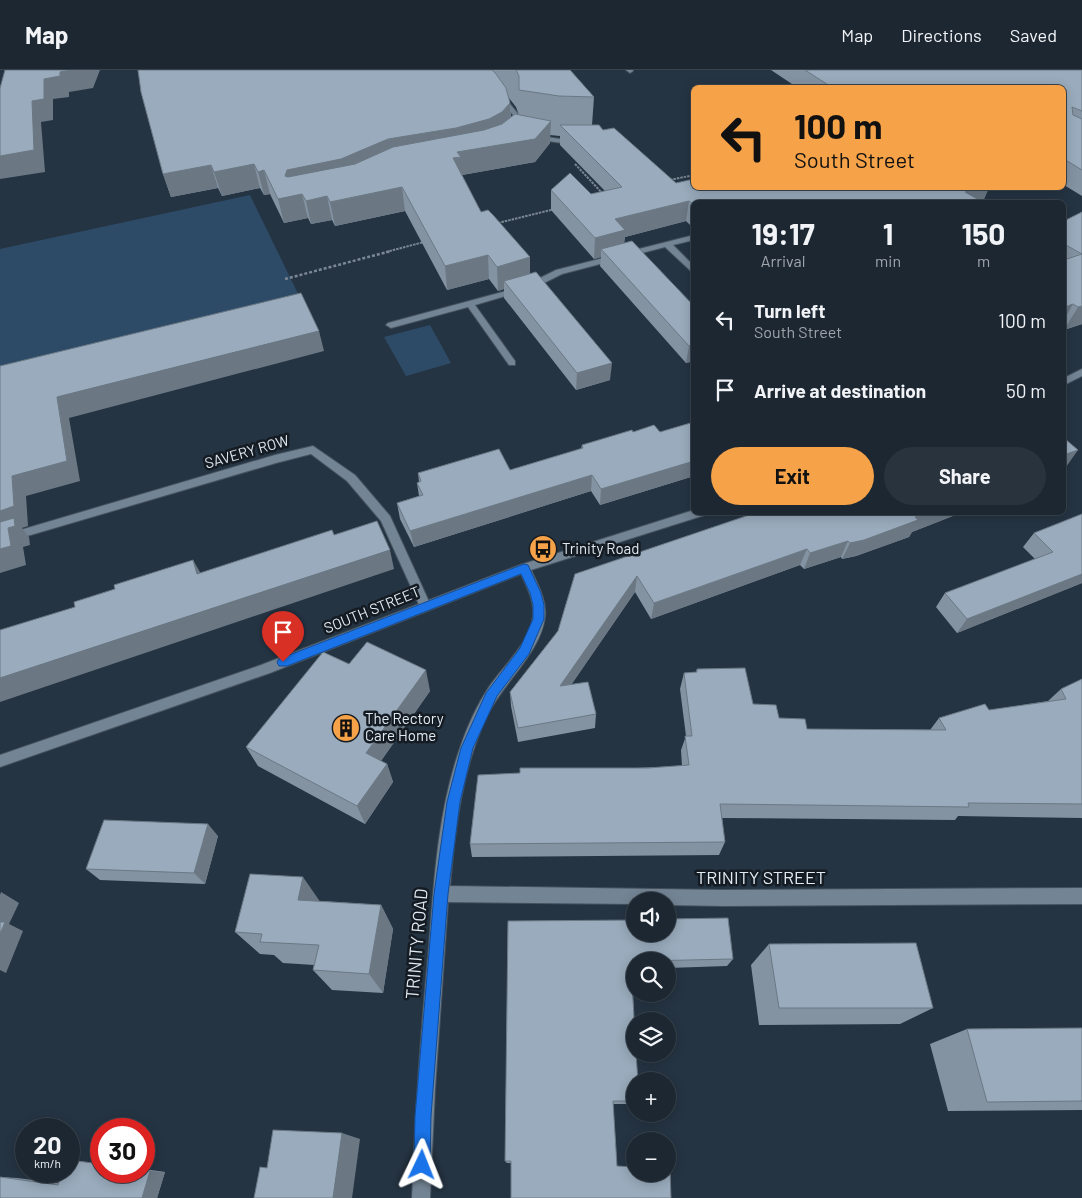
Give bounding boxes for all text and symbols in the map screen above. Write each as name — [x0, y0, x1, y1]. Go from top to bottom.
text: Map — [25, 20, 68, 49]
text: Map — [841, 24, 873, 46]
text: Directions — [901, 24, 982, 46]
text: Saved — [1010, 24, 1057, 46]
text: 100 m — [794, 104, 883, 146]
icon: left — [711, 105, 776, 170]
text: South Street — [794, 146, 915, 172]
text: 19:17 — [752, 215, 815, 251]
text: 1 — [883, 215, 893, 251]
text: 150 — [962, 215, 1005, 251]
text: Arrival — [761, 251, 805, 270]
text: min — [875, 251, 901, 270]
text: m — [977, 251, 990, 270]
text: Turn left — [754, 299, 825, 322]
icon: left — [711, 306, 739, 334]
text: 100 m — [998, 309, 1046, 332]
text: South Street — [754, 322, 842, 341]
icon: arrive — [711, 376, 739, 404]
text: Arrive at destination — [754, 379, 926, 402]
text: 50 m — [1006, 379, 1046, 402]
street label: SAVERY ROW — [202, 430, 291, 472]
button: Exit — [711, 447, 874, 505]
button: Share — [884, 447, 1046, 505]
bus stop icon: Trinity Road — [528, 534, 558, 564]
place label: Trinity Road — [562, 539, 639, 557]
street label: SOUTH STREET — [321, 582, 422, 637]
pin — [262, 611, 304, 662]
icon: arrive — [269, 618, 297, 646]
place label: The Rectory Care Home — [365, 709, 444, 744]
building icon: The Rectory Care Home — [331, 713, 361, 743]
street label: TRINITY STREET — [696, 866, 826, 888]
street label: TRINITY ROAD — [400, 888, 432, 1000]
map controls — [626, 892, 676, 1182]
button: sound — [626, 892, 676, 942]
button: search — [626, 952, 676, 1002]
button: layers — [626, 1012, 676, 1062]
button: + — [626, 1072, 676, 1122]
speed limit sign: 30 — [90, 1118, 155, 1183]
text: 20 — [33, 1129, 62, 1159]
button: − — [626, 1132, 676, 1182]
position arrow — [395, 1138, 447, 1190]
text: km/h — [34, 1156, 61, 1170]

